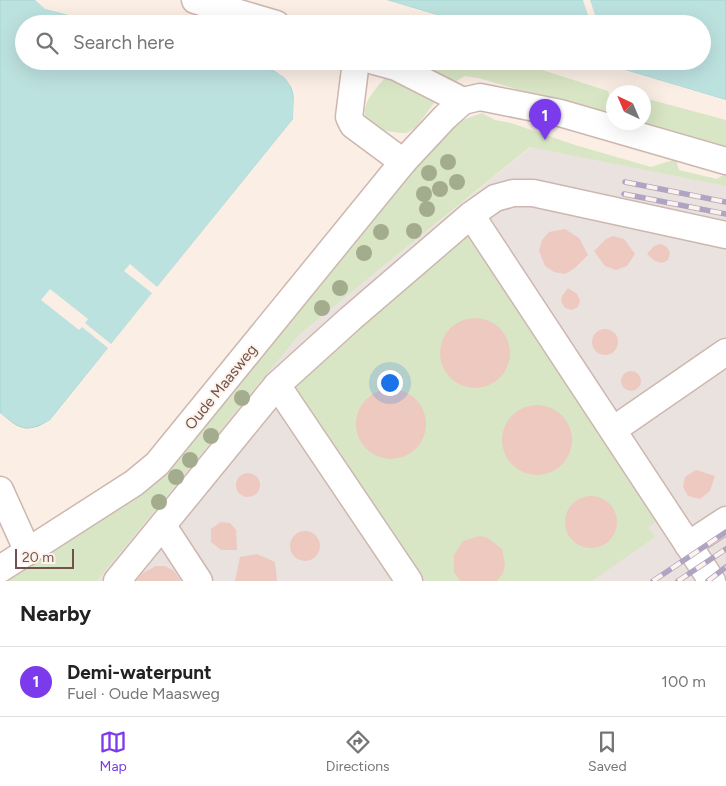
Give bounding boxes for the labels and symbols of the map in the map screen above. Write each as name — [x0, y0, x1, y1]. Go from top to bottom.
north arrow — [606, 85, 651, 130]
pin: 1 — [529, 99, 561, 140]
street label: Oude Maasweg — [181, 341, 261, 433]
your location — [377, 370, 403, 396]
scale bar — [15, 546, 74, 569]

